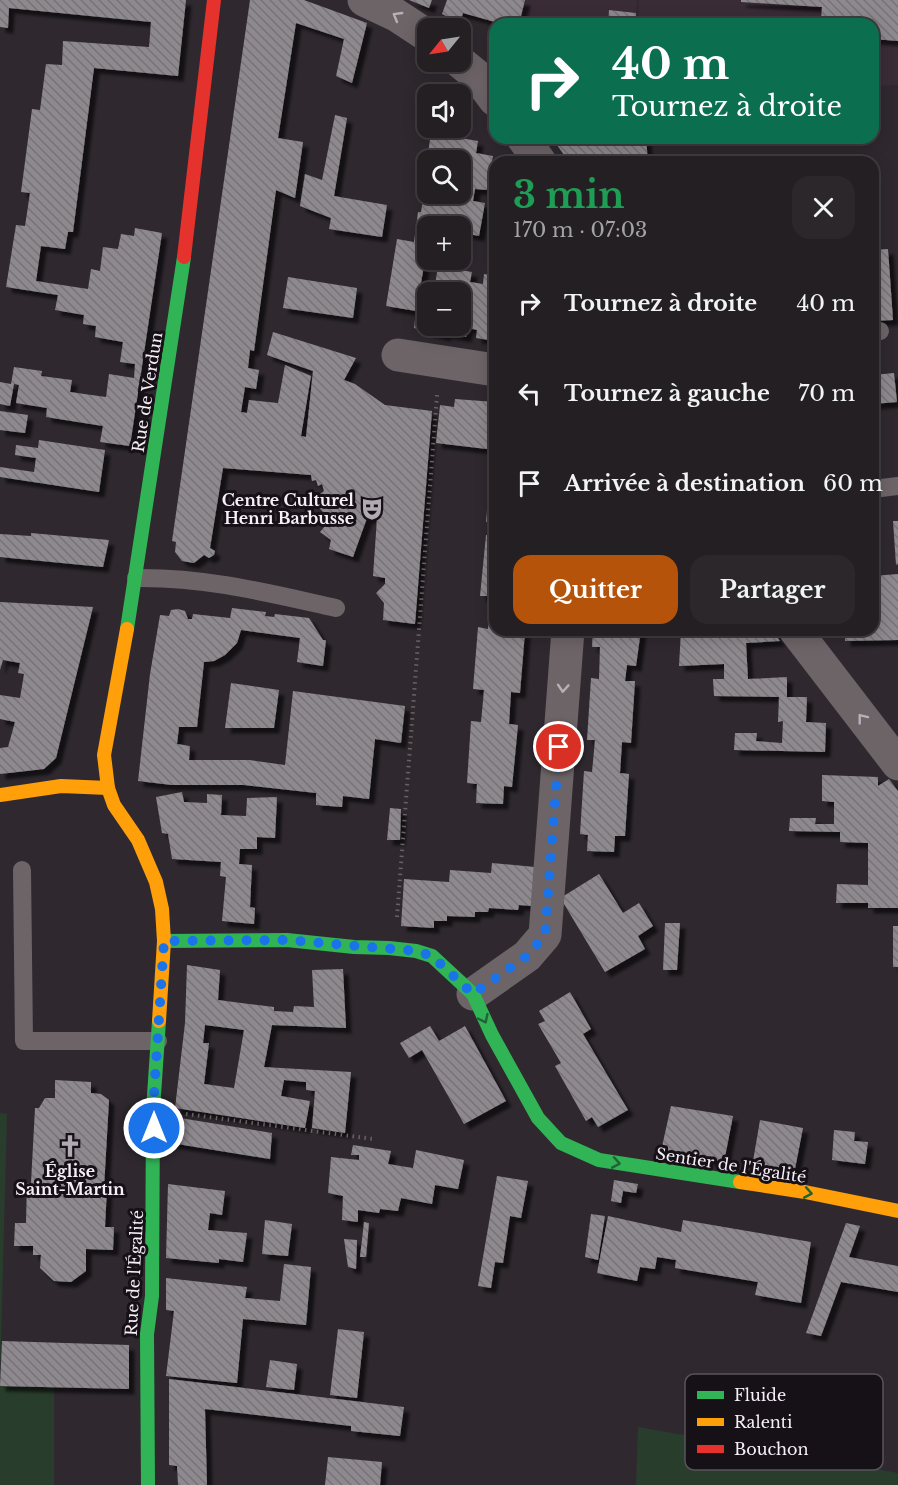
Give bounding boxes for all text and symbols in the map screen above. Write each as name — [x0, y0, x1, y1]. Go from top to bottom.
one-way arrow — [393, 12, 403, 23]
north arrow — [417, 18, 471, 72]
map controls — [417, 18, 471, 336]
text: 40 m — [612, 38, 729, 90]
icon: right — [513, 42, 591, 120]
button: sound — [417, 84, 471, 138]
text: Tournez à droite — [612, 90, 842, 123]
button: search — [417, 150, 471, 204]
text: 3 min — [513, 173, 625, 218]
button: close — [792, 176, 855, 239]
button: + — [417, 216, 471, 270]
text: 170 m · 07:03 — [513, 218, 647, 242]
button: − — [417, 282, 471, 336]
icon: right — [513, 287, 546, 320]
text: Tournez à droite — [564, 290, 757, 317]
text: 40 m — [797, 290, 855, 317]
street label: Rue de Verdun — [128, 330, 166, 454]
icon: left — [513, 377, 546, 410]
text: Tournez à gauche — [564, 380, 770, 407]
text: 70 m — [798, 380, 855, 407]
icon: arrive — [513, 467, 546, 500]
text: Arrivée à destination — [564, 470, 805, 497]
text: 60 m — [823, 470, 883, 497]
place label: Centre Culturel Henri Barbusse — [222, 490, 354, 528]
theatre icon: Centre Culturel Henri Barbusse — [359, 496, 385, 522]
button: Quitter — [513, 555, 678, 624]
button: Partager — [690, 555, 855, 624]
one-way arrow — [557, 684, 570, 693]
one-way arrow — [859, 714, 870, 725]
pin — [533, 721, 584, 772]
icon: arrive — [542, 730, 575, 763]
one-way arrow — [477, 1013, 489, 1024]
position arrow — [122, 1096, 186, 1160]
church icon: Église Saint-Martin — [57, 1133, 83, 1159]
street label: Sentier de l'Égalité — [654, 1143, 808, 1187]
one-way arrow — [611, 1157, 620, 1169]
place label: Église Saint-Martin — [15, 1161, 125, 1199]
one-way arrow — [803, 1186, 813, 1199]
street label: Rue de l'Égalité — [121, 1209, 147, 1337]
legend — [685, 1374, 883, 1470]
text: Fluide — [734, 1385, 786, 1405]
text: Ralenti — [734, 1412, 793, 1432]
text: Bouchon — [734, 1439, 809, 1459]

